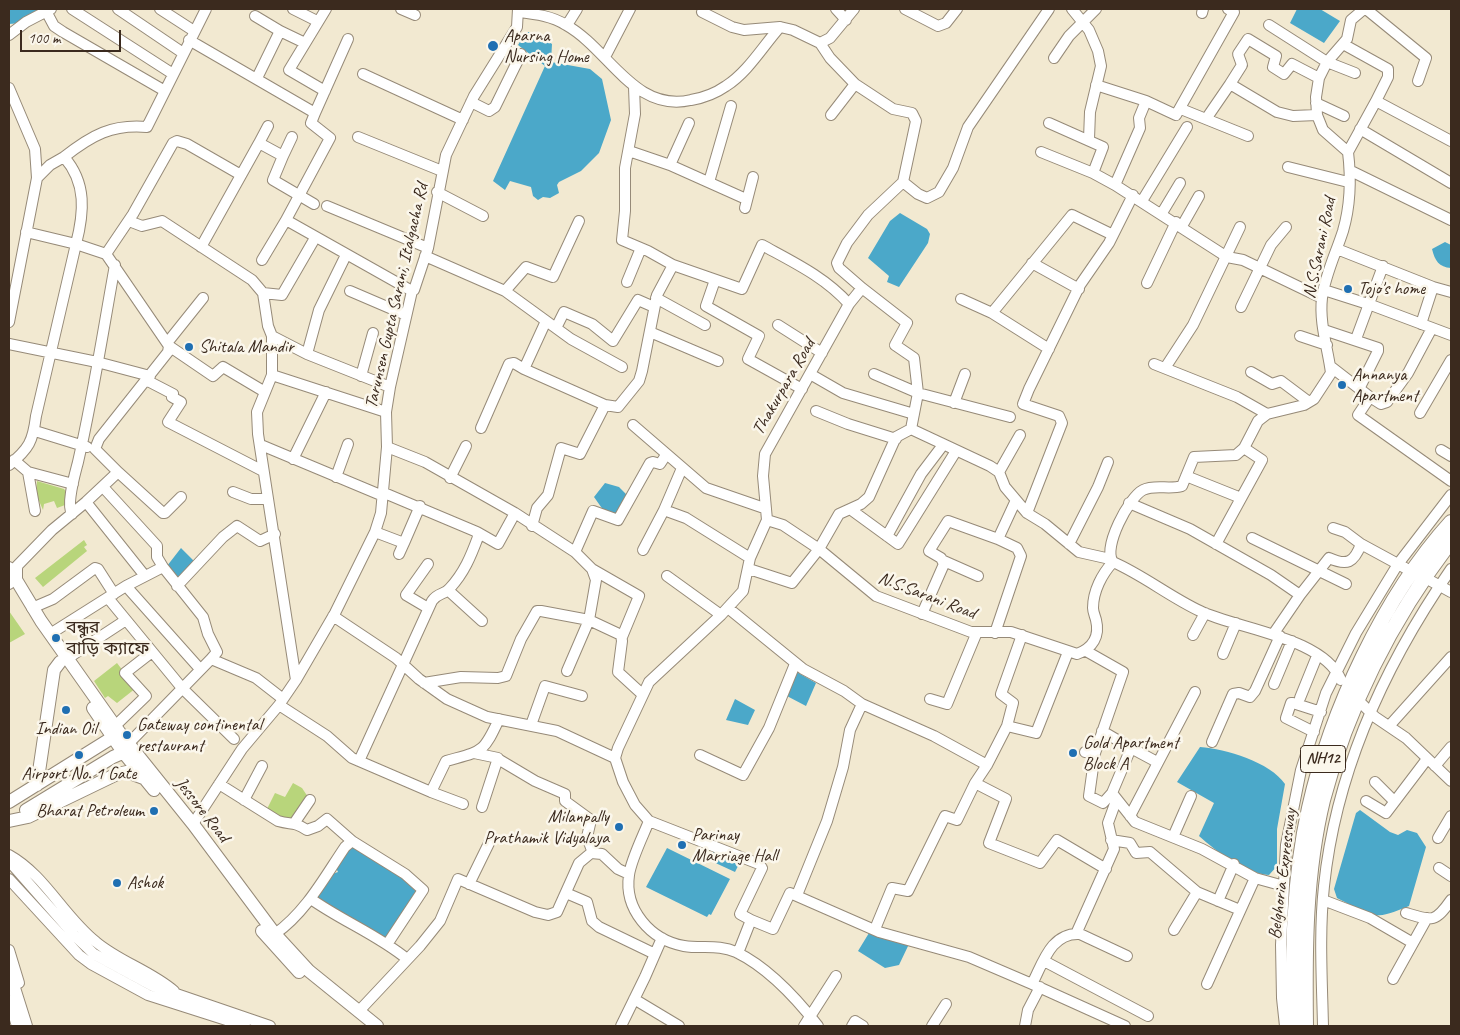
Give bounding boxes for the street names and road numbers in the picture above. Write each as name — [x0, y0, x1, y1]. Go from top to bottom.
street label: Tarunsen Gupta Sarani, Italgacha Rd — [361, 181, 433, 411]
street label: N.S.Sarani Road — [1299, 196, 1341, 300]
street label: Thakurpara Road — [748, 335, 820, 439]
street label: N.S.Sarani Road — [875, 568, 979, 624]
road number: NH12 — [1300, 746, 1346, 772]
street label: Jessore Road — [170, 773, 234, 847]
street label: Belghoria Expressway — [1264, 807, 1302, 941]

